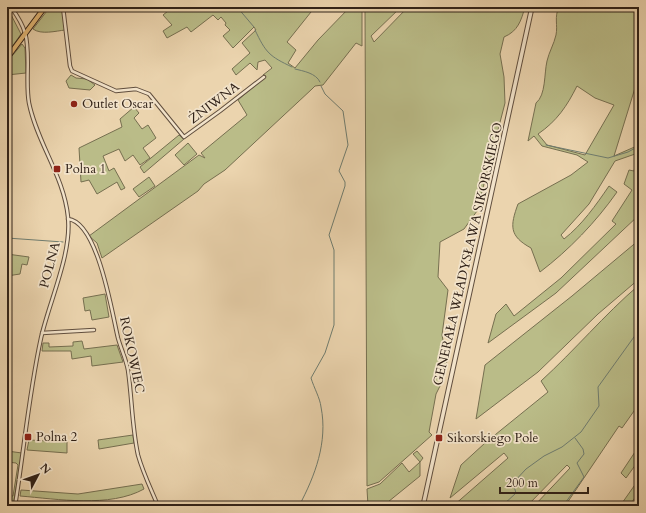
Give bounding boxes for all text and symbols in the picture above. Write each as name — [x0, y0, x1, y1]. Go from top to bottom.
street label: ŻNIWNA — [185, 77, 244, 128]
place label: Outlet Oscar — [82, 95, 153, 113]
marker: Outlet Oscar — [69, 99, 79, 109]
street label: GENERAŁA WŁADYSŁAWA SIKORSKIEGO — [429, 121, 507, 387]
place label: Polna 1 — [65, 160, 106, 178]
marker: Polna 1 — [52, 164, 62, 174]
street label: POLNA — [35, 239, 65, 290]
street label: ROKOWIEC — [115, 315, 149, 395]
place label: Polna 2 — [36, 428, 78, 446]
place label: Sikorskiego Pole — [447, 429, 539, 447]
marker: Polna 2 — [23, 432, 33, 442]
marker: Sikorskiego Pole — [434, 433, 444, 443]
north arrow — [18, 455, 58, 495]
text: N — [36, 460, 54, 478]
scale bar — [500, 469, 588, 495]
text: 200 m — [506, 475, 539, 491]

